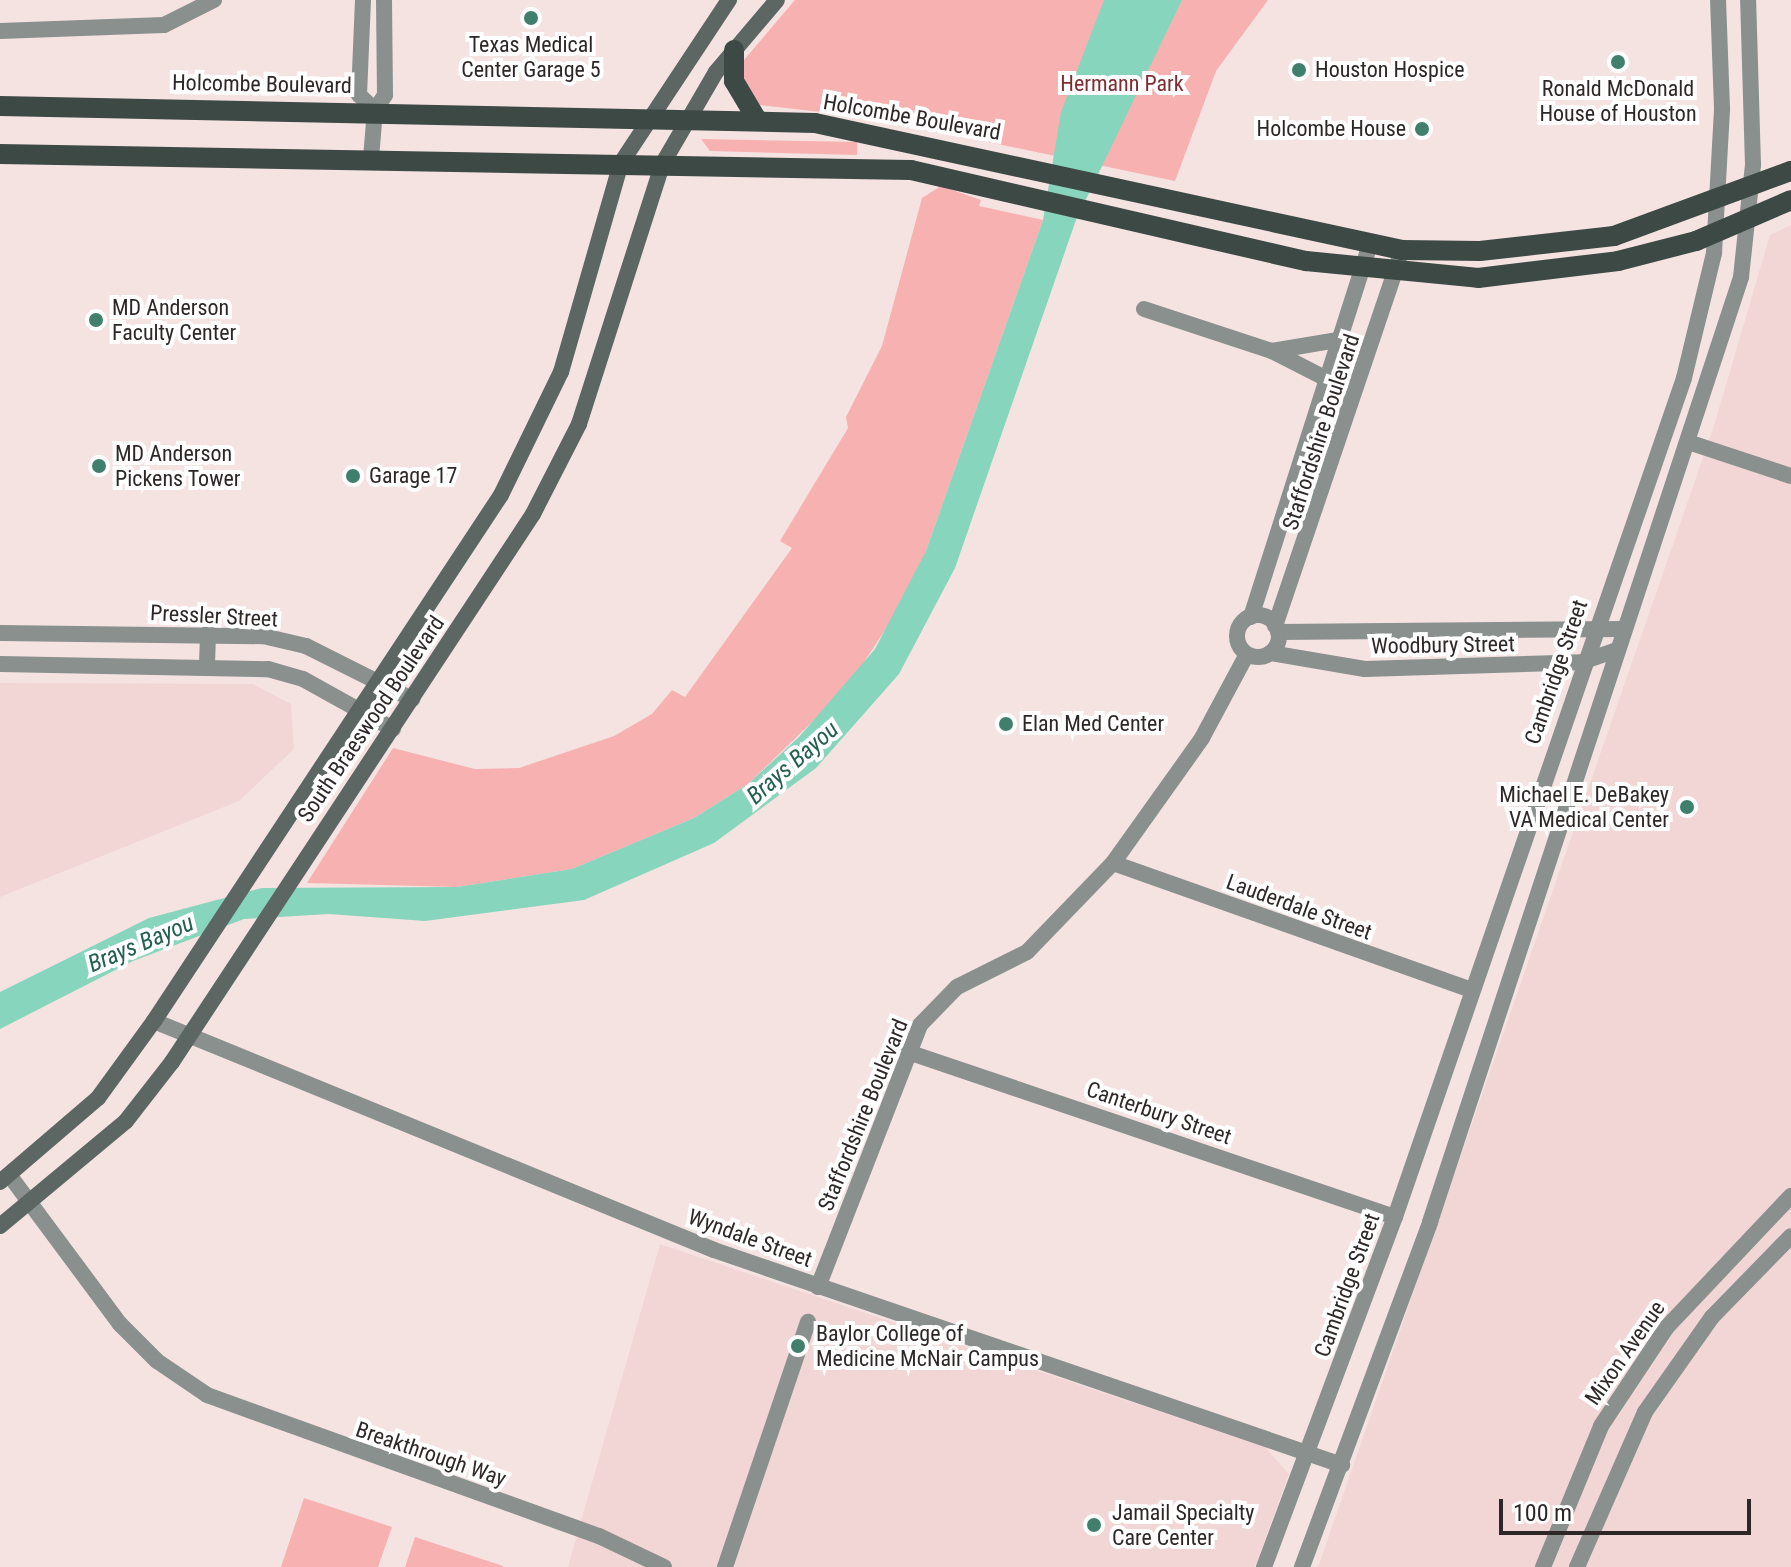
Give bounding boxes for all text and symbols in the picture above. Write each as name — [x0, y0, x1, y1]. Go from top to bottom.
marker: Texas Medical Center Garage 5 — [522, 9, 540, 27]
place label: Texas Medical Center Garage 5 — [461, 31, 601, 82]
marker: Ronald McDonald House of Houston — [1609, 53, 1627, 71]
place label: Houston Hospice — [1315, 57, 1464, 83]
marker: Houston Hospice — [1290, 61, 1308, 79]
street label: Holcombe Boulevard — [172, 69, 352, 99]
park label: Hermann Park — [1060, 71, 1184, 97]
place label: Ronald McDonald House of Houston — [1539, 75, 1697, 126]
street label: Holcombe Boulevard — [821, 88, 1003, 146]
place label: Holcombe House — [1257, 116, 1406, 142]
marker: Holcombe House — [1413, 120, 1431, 138]
place label: MD Anderson Faculty Center — [112, 294, 236, 346]
marker: MD Anderson Faculty Center — [87, 311, 105, 329]
street label: Staffordshire Boulevard — [1277, 331, 1365, 533]
place label: MD Anderson Pickens Tower — [115, 440, 241, 492]
marker: MD Anderson Pickens Tower — [90, 457, 108, 475]
place label: Garage 17 — [369, 463, 457, 489]
marker: Garage 17 — [344, 467, 362, 485]
street label: Cambridge Street — [1519, 596, 1593, 748]
street label: Pressler Street — [150, 599, 278, 633]
street label: South Braeswood Boulevard — [292, 611, 450, 827]
street label: Woodbury Street — [1371, 631, 1515, 659]
place label: Elan Med Center — [1022, 711, 1164, 737]
water label: Brays Bayou — [741, 715, 845, 811]
marker: Elan Med Center — [997, 715, 1015, 733]
place label: Michael E. DeBakey VA Medical Center — [1499, 781, 1669, 832]
marker: Michael E. DeBakey VA Medical Center — [1676, 796, 1698, 818]
street label: Lauderdale Street — [1223, 868, 1375, 946]
water label: Brays Bayou — [84, 909, 198, 979]
street label: Staffordshire Boulevard — [812, 1015, 914, 1215]
street label: Canterbury Street — [1083, 1076, 1235, 1150]
street label: Wyndale Street — [684, 1203, 816, 1273]
street label: Cambridge Street — [1309, 1210, 1385, 1360]
street label: Mixon Avenue — [1579, 1296, 1671, 1410]
place label: Baylor College of Medicine McNair Campus — [816, 1320, 1039, 1372]
marker: Baylor College of Medicine McNair Campus — [787, 1335, 809, 1357]
street label: Breakthrough Way — [352, 1416, 510, 1492]
scale bar — [1503, 1483, 1755, 1533]
place label: Jamail Specialty Care Center — [1112, 1499, 1254, 1550]
text: 100 m — [1513, 1499, 1572, 1527]
marker: Jamail Specialty Care Center — [1083, 1514, 1105, 1536]

